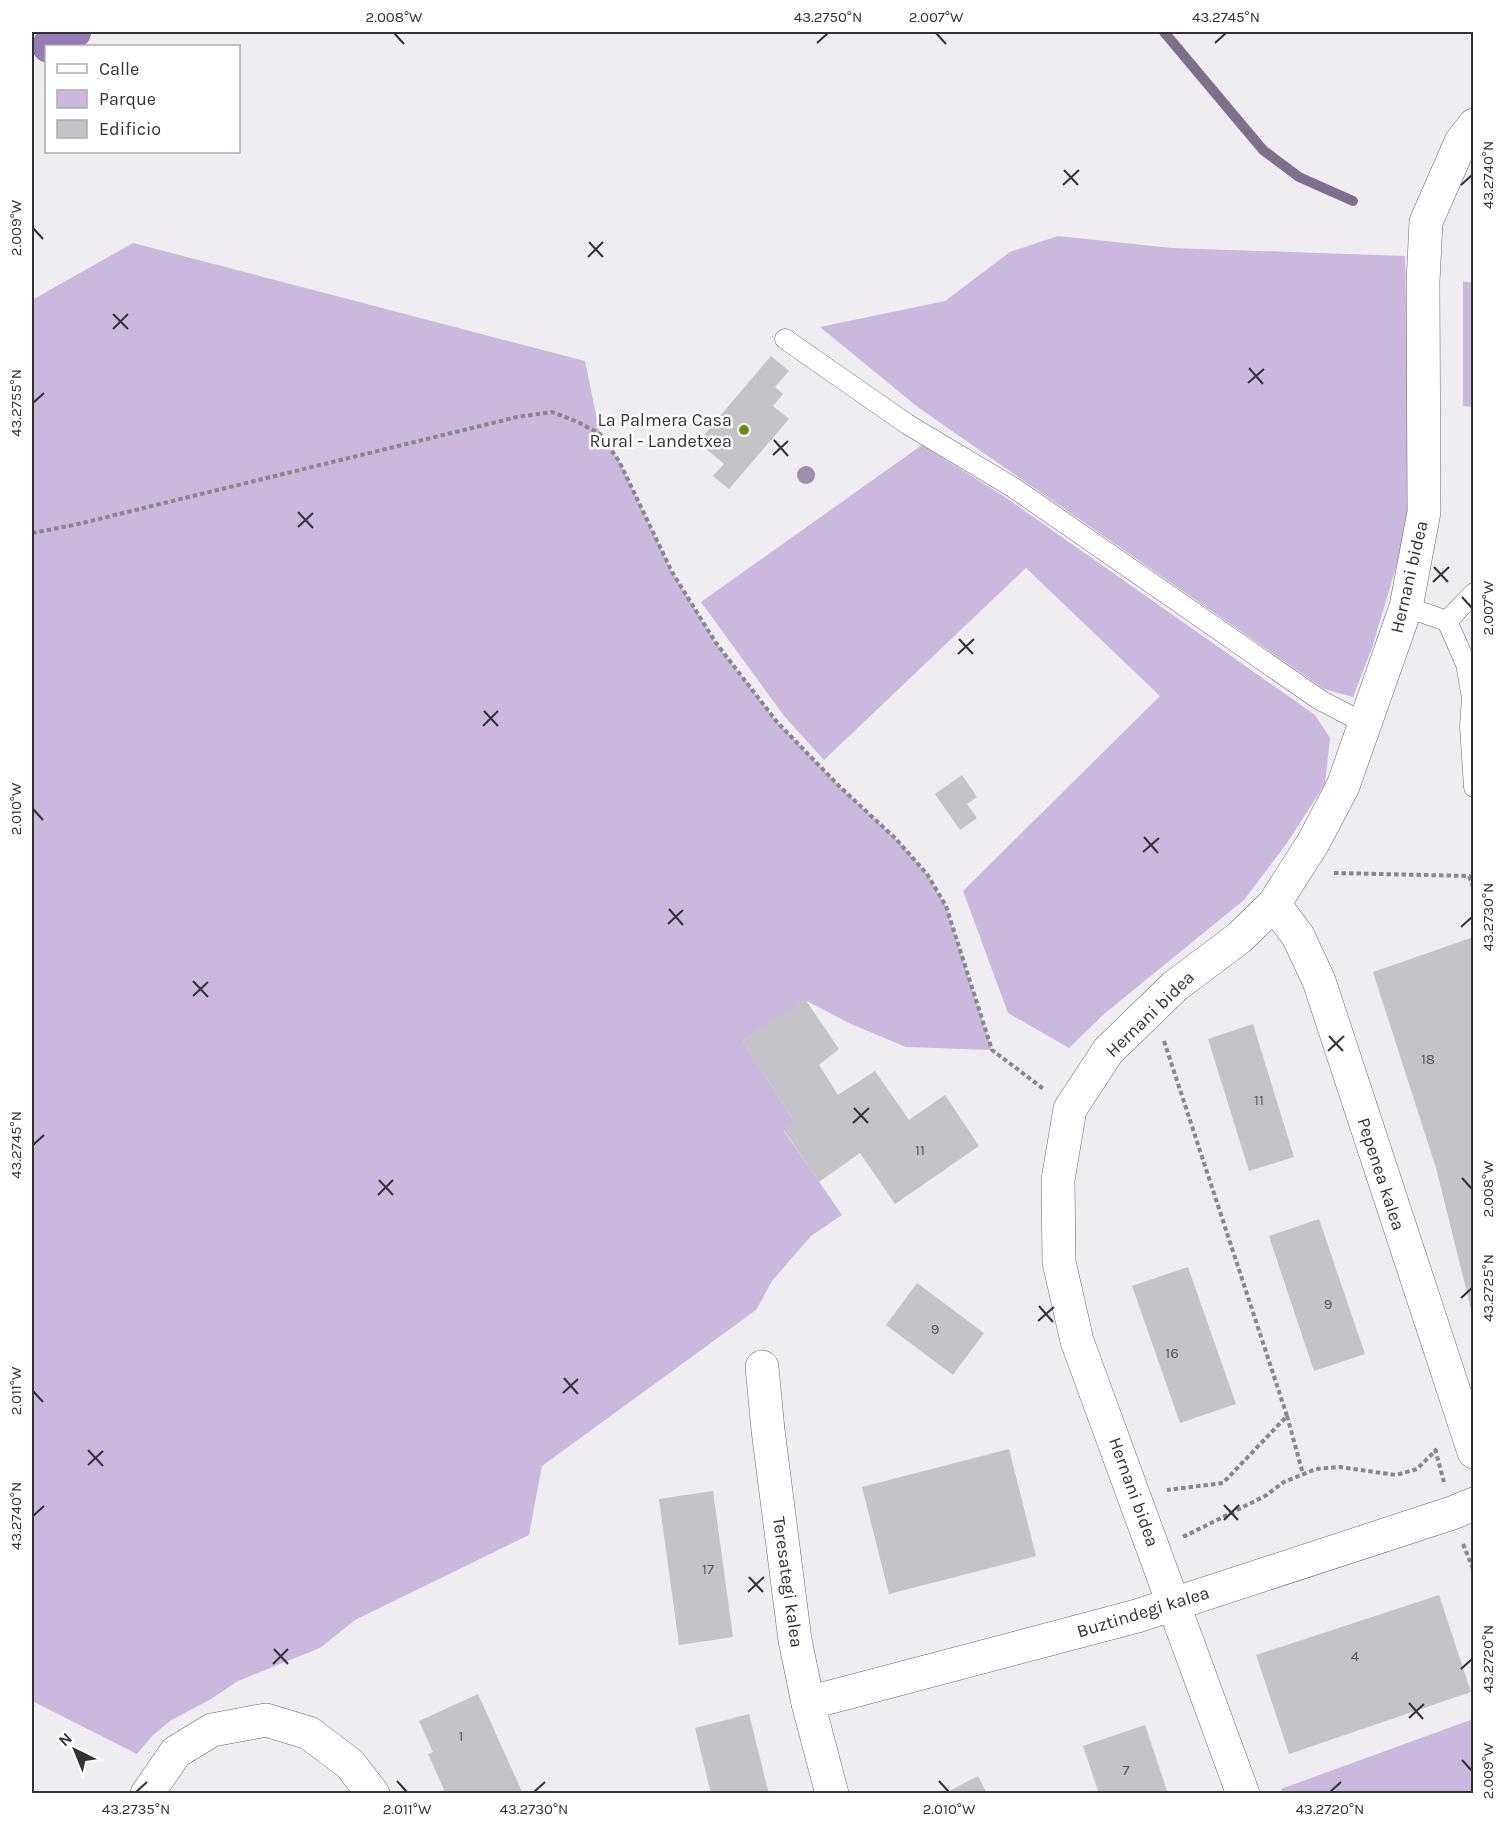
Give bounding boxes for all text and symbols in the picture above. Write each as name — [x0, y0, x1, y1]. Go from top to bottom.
text: 2.008°W — [366, 8, 423, 26]
text: 43.2750°N — [794, 8, 862, 26]
text: 2.007°W — [909, 8, 964, 26]
text: 43.2745°N — [1192, 8, 1260, 26]
legend — [45, 45, 240, 153]
text: Calle — [99, 58, 139, 80]
text: Parque — [99, 88, 156, 110]
text: Edificio — [99, 118, 161, 140]
text: 43.2740°N — [1479, 141, 1497, 209]
text: 2.009°W — [7, 199, 25, 256]
text: 43.2755°N — [7, 369, 25, 437]
place label: La Palmera Casa Rural - Landetxea — [590, 409, 732, 452]
marker: La Palmera Casa Rural - Landetxea — [737, 423, 751, 437]
street label: Hernani bidea — [1385, 519, 1433, 635]
text: 2.007°W — [1479, 580, 1497, 635]
text: 2.010°W — [7, 782, 25, 835]
text: 43.2730°N — [1479, 883, 1497, 951]
street label: Hernani bidea — [1101, 966, 1199, 1062]
house number: 18 — [1421, 1050, 1435, 1068]
house number: 11 — [1254, 1091, 1264, 1109]
text: 43.2745°N — [7, 1111, 25, 1179]
street label: Pepenea kalea — [1352, 1115, 1410, 1233]
house number: 11 — [915, 1141, 925, 1159]
text: 2.008°W — [1479, 1160, 1497, 1217]
text: 43.2725°N — [1479, 1254, 1497, 1322]
house number: 9 — [1324, 1295, 1332, 1313]
house number: 9 — [931, 1320, 939, 1338]
house number: 16 — [1165, 1344, 1179, 1362]
text: 2.011°W — [7, 1366, 25, 1415]
street label: Hernani bidea — [1104, 1434, 1164, 1550]
text: 43.2740°N — [7, 1482, 25, 1550]
street label: Teresategi kalea — [768, 1515, 808, 1649]
house number: 17 — [702, 1560, 714, 1578]
street label: Buztindegi kalea — [1074, 1581, 1212, 1643]
text: 43.2720°N — [1479, 1625, 1497, 1693]
house number: 4 — [1351, 1647, 1360, 1665]
north arrow — [45, 1720, 105, 1780]
house number: 1 — [459, 1727, 463, 1745]
text: N — [54, 1729, 76, 1750]
text: 2.009°W — [1479, 1742, 1497, 1799]
house number: 7 — [1122, 1761, 1130, 1779]
text: 43.2735°N — [102, 1800, 170, 1818]
text: 2.011°W — [383, 1800, 432, 1818]
text: 43.2730°N — [500, 1800, 568, 1818]
text: 2.010°W — [923, 1800, 976, 1818]
text: 43.2720°N — [1296, 1800, 1364, 1818]

